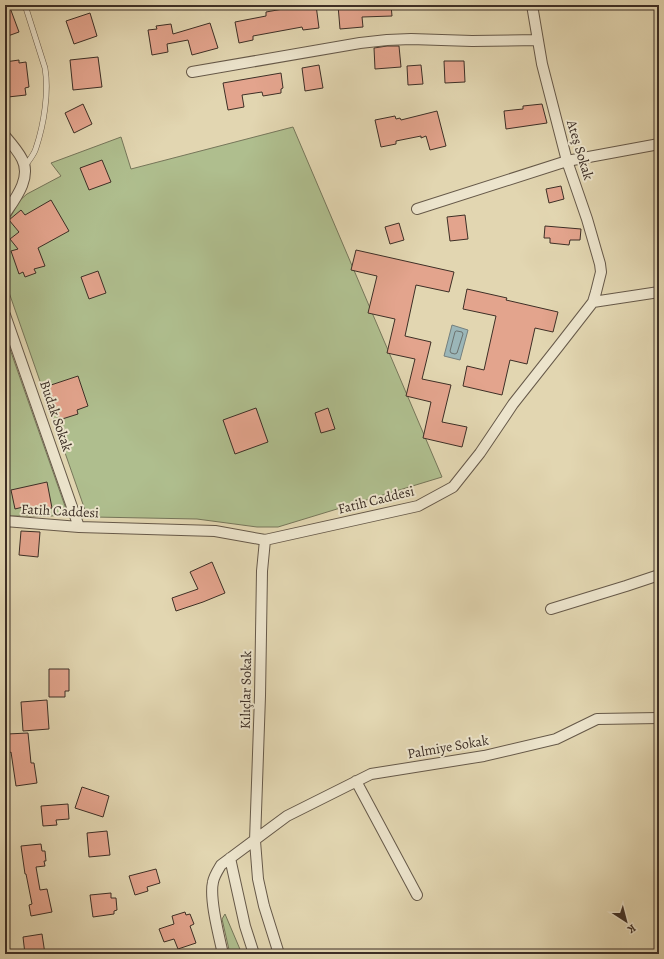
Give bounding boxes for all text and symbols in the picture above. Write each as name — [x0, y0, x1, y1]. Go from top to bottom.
street label: Ateş Sokak — [562, 117, 598, 182]
street label: Budak Sokak — [35, 378, 77, 454]
street label: Fatih Caddesi — [336, 481, 416, 519]
street label: Fatih Caddesi — [21, 499, 100, 523]
street label: Kılıçlar Sokak — [236, 651, 256, 729]
street label: Palmiye Sokak — [406, 730, 490, 764]
north arrow — [606, 901, 646, 941]
text: K — [624, 920, 639, 937]

